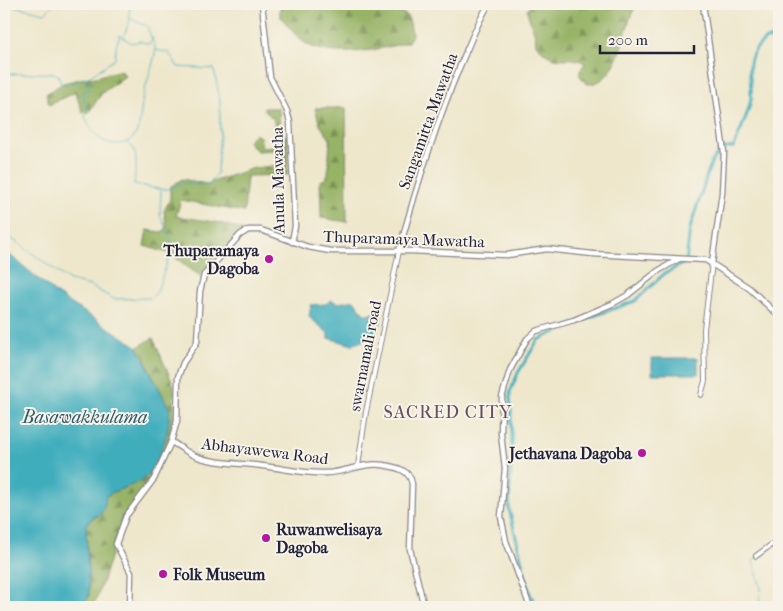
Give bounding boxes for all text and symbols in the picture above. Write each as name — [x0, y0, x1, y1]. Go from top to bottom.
scale bar — [600, 22, 694, 54]
text: 200 m — [608, 31, 648, 49]
street label: Sangamitta Mawatha — [394, 50, 462, 192]
street label: Anula Mawatha — [268, 126, 288, 235]
street label: Thuparamaya Mawatha — [323, 227, 486, 251]
place label: Thuparamaya Dagoba — [163, 241, 260, 279]
marker: Thuparamaya Dagoba — [263, 253, 275, 265]
street label: swarnamali road — [345, 299, 385, 413]
district label: SACRED CITY — [383, 402, 513, 423]
water label: Basawakkulama — [22, 407, 147, 428]
street label: Abhayawewa Road — [199, 434, 330, 468]
place label: Jethavana Dagoba — [507, 444, 633, 464]
marker: Jethavana Dagoba — [636, 447, 648, 459]
place label: Ruwanwelisaya Dagoba — [276, 520, 382, 558]
marker: Ruwanwelisaya Dagoba — [260, 532, 272, 544]
place label: Folk Museum — [172, 565, 266, 584]
marker: Folk Museum — [157, 568, 169, 580]

